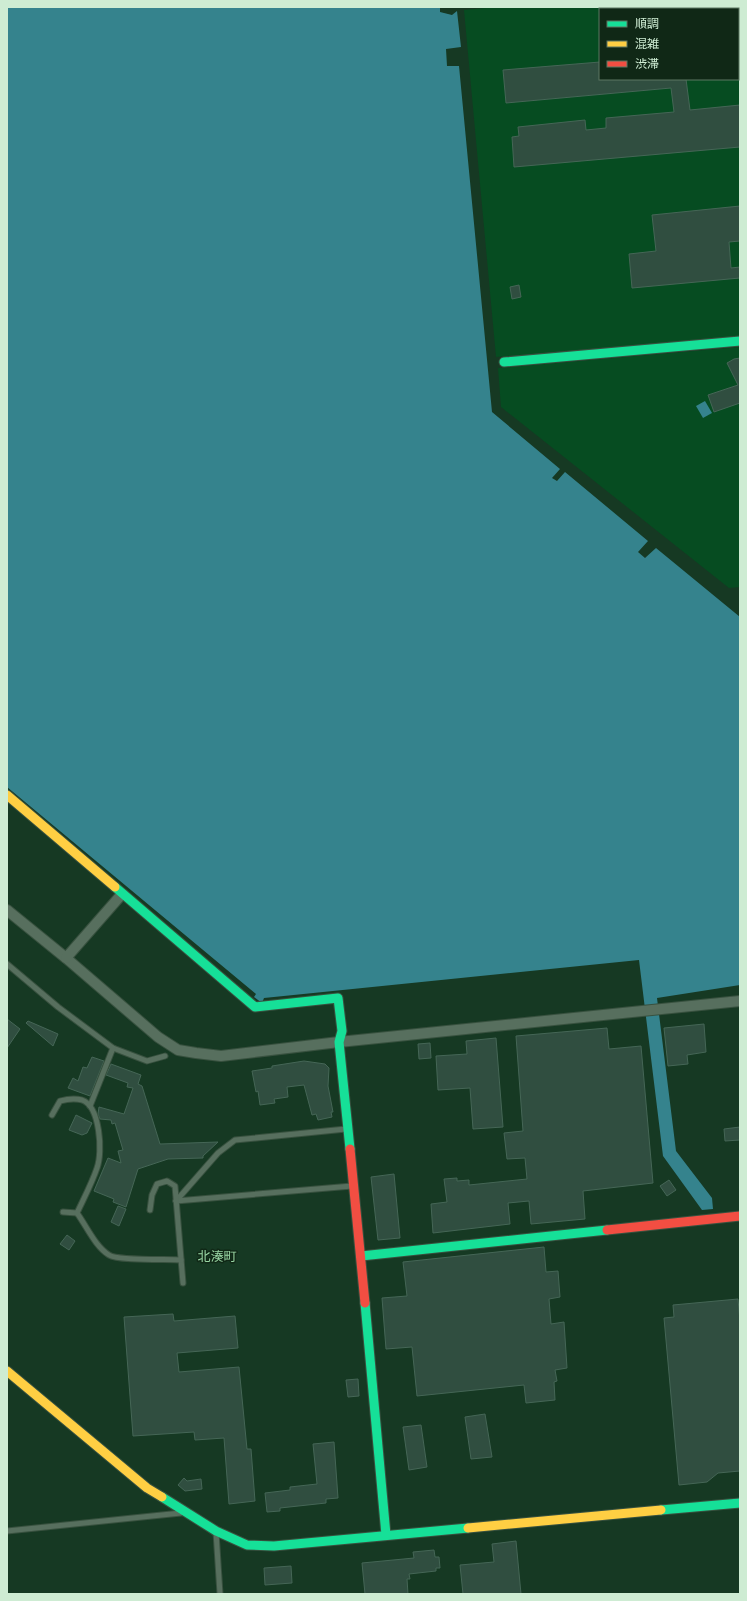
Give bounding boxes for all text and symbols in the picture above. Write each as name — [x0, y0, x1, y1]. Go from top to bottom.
legend — [599, 8, 739, 80]
text: 順調 — [635, 14, 659, 31]
text: 混雑 — [635, 34, 659, 51]
text: 渋滞 — [635, 54, 659, 71]
district label: 北湊町 — [197, 1246, 237, 1265]

